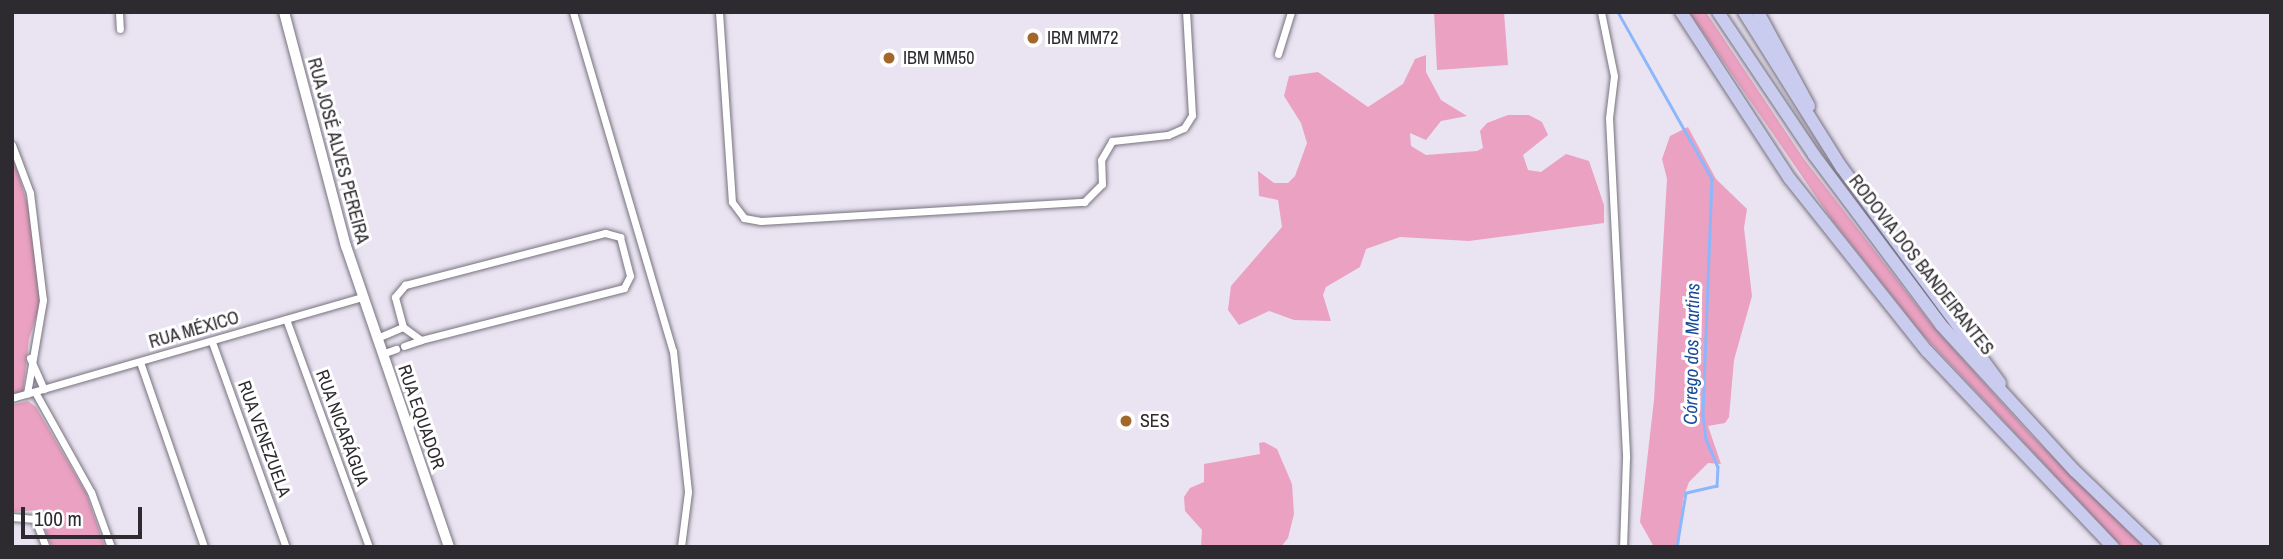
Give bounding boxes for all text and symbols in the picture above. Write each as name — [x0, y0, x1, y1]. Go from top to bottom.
place label: IBM MM72 — [1047, 27, 1118, 49]
marker: IBM MM72 — [1025, 30, 1041, 46]
place label: IBM MM50 — [903, 47, 974, 69]
marker: IBM MM50 — [881, 50, 897, 66]
street label: RUA JOSÉ ALVES PEREIRA — [303, 55, 373, 247]
street label: RODOVIA DOS BANDEIRANTES — [1844, 170, 1998, 360]
water label: Córrego dos Martins — [1679, 283, 1705, 425]
street label: RUA MÉXICO — [146, 307, 242, 353]
street label: RUA EQUADOR — [393, 362, 449, 472]
street label: RUA NICARÁGUA — [311, 367, 373, 489]
street label: RUA VENEZUELA — [233, 378, 295, 500]
place label: SES — [1140, 410, 1170, 432]
marker: SES — [1118, 413, 1134, 429]
scale bar — [24, 492, 145, 536]
text: 100 m — [34, 504, 82, 533]

